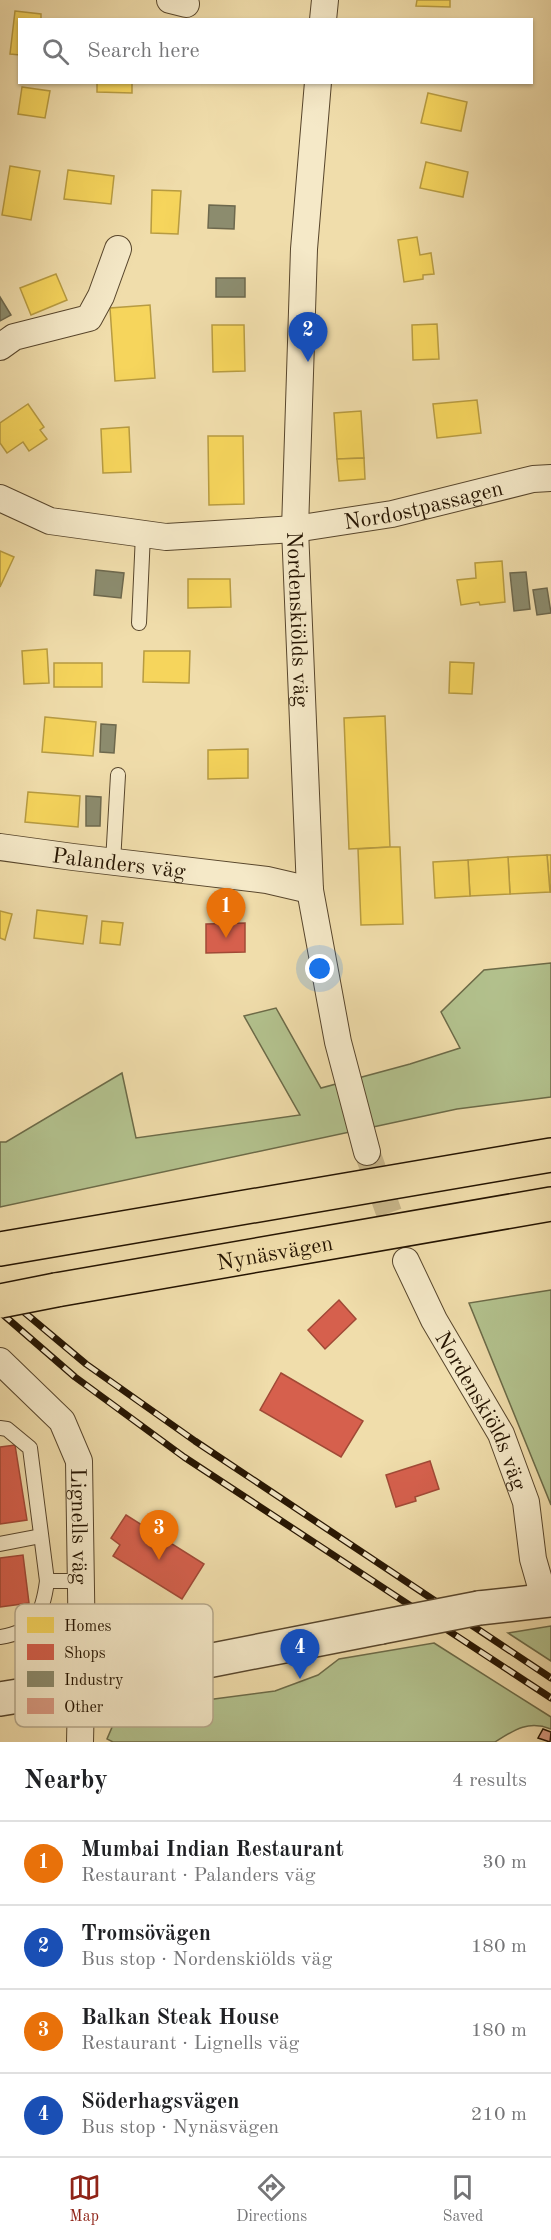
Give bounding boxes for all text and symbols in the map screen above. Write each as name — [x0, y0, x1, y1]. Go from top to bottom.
search box — [18, 18, 533, 84]
icon: search — [39, 35, 72, 68]
text: Search here — [87, 40, 200, 62]
pin: 2 — [288, 312, 328, 362]
street label: Nordostpassagen — [342, 478, 506, 534]
street label: Nordenskiölds väg — [282, 531, 311, 708]
street label: Palanders väg — [51, 845, 187, 883]
pin: 1 — [206, 888, 246, 938]
your location — [305, 954, 334, 983]
street label: Nynäsvägen — [215, 1233, 335, 1275]
street label: Nordenskiölds väg — [430, 1328, 530, 1493]
street label: Lignells väg — [66, 1468, 90, 1585]
pin: 3 — [140, 1510, 178, 1560]
legend — [15, 1604, 213, 1727]
text: Homes — [64, 1619, 112, 1635]
pin: 4 — [280, 1630, 320, 1679]
text: Shops — [64, 1646, 106, 1662]
text: Industry — [64, 1673, 124, 1689]
text: Other — [64, 1700, 104, 1716]
text: Nearby — [24, 1768, 108, 1794]
text: 4 results — [452, 1771, 527, 1791]
text: Mumbai Indian Restaurant — [81, 1839, 344, 1861]
text: 1 — [38, 1853, 49, 1873]
text: 30 m — [482, 1853, 527, 1873]
text: Restaurant · Palanders väg — [81, 1866, 316, 1886]
text: Tromsövägen — [81, 1923, 211, 1945]
text: 2 — [38, 1937, 49, 1957]
text: 180 m — [471, 1937, 527, 1957]
text: Bus stop · Nordenskiölds väg — [81, 1950, 332, 1970]
text: Balkan Steak House — [81, 2007, 279, 2029]
text: 3 — [38, 2021, 49, 2041]
text: 180 m — [471, 2021, 527, 2041]
text: Restaurant · Lignells väg — [81, 2034, 299, 2054]
text: Söderhagsvägen — [81, 2091, 240, 2113]
text: 4 — [38, 2105, 49, 2125]
text: 210 m — [471, 2105, 527, 2125]
text: Bus stop · Nynäsvägen — [81, 2118, 279, 2138]
tab: Map — [68, 2171, 101, 2227]
tab: Directions — [236, 2171, 307, 2227]
tab: Saved — [443, 2171, 483, 2227]

